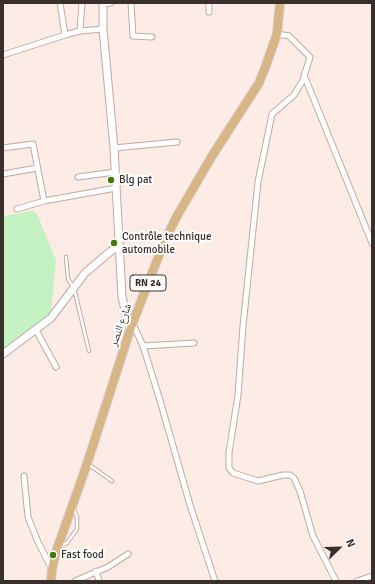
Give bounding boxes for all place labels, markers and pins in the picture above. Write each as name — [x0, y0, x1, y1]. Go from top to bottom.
place label: Blg pat — [119, 173, 152, 187]
marker: Blg pat — [106, 175, 116, 185]
place label: Contrôle technique automobile — [122, 230, 211, 256]
marker: Contrôle technique automobile — [109, 238, 119, 248]
place label: Fast food — [61, 548, 104, 562]
marker: Fast food — [48, 550, 58, 560]

